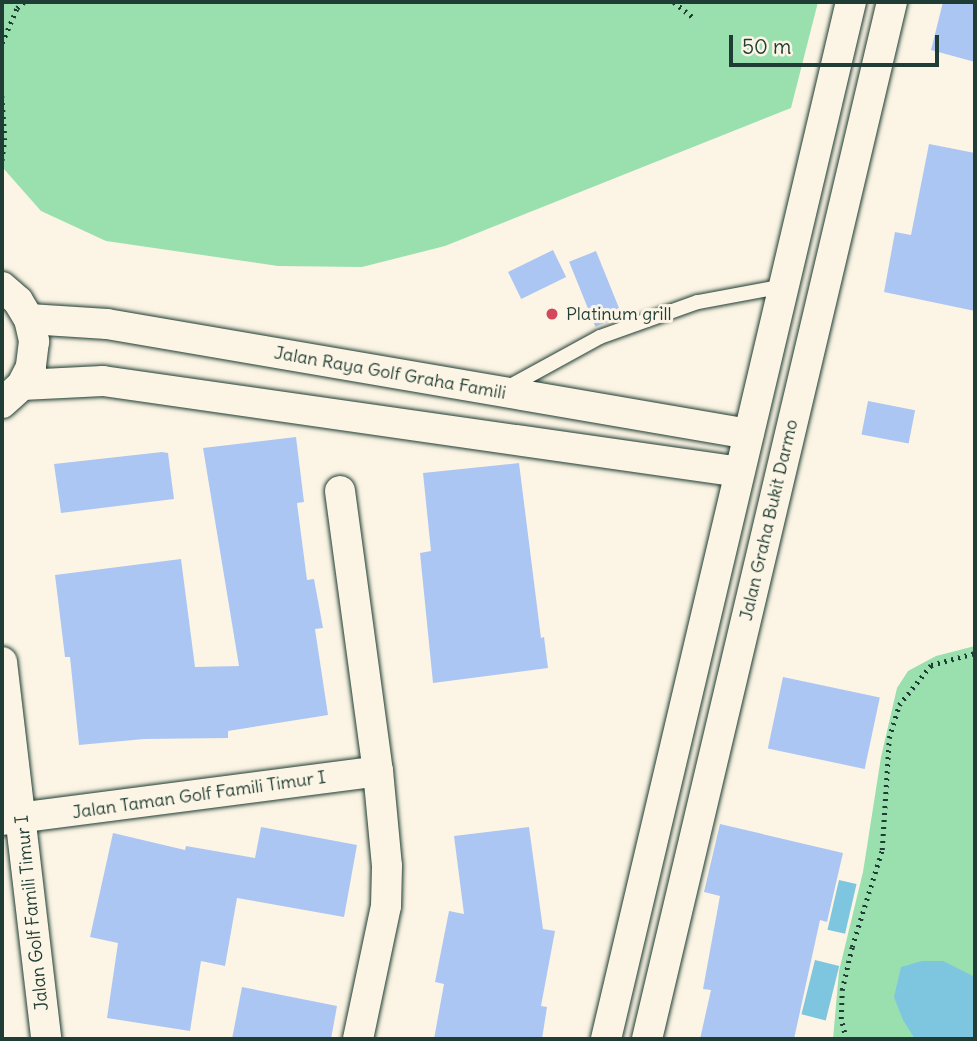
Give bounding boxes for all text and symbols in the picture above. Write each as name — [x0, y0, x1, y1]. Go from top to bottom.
scale bar — [732, 21, 942, 65]
text: 50 m — [742, 33, 791, 60]
place label: Platinum grill — [566, 303, 672, 325]
marker: Platinum grill — [544, 306, 560, 322]
street label: Jalan Raya Golf Graha Famili — [272, 342, 508, 404]
street label: Jalan Graha Bukit Darmo — [735, 417, 803, 623]
street label: Jalan Taman Golf Famili Timur I — [71, 766, 327, 824]
street label: Jalan Golf Famili Timur I — [11, 814, 53, 1012]

